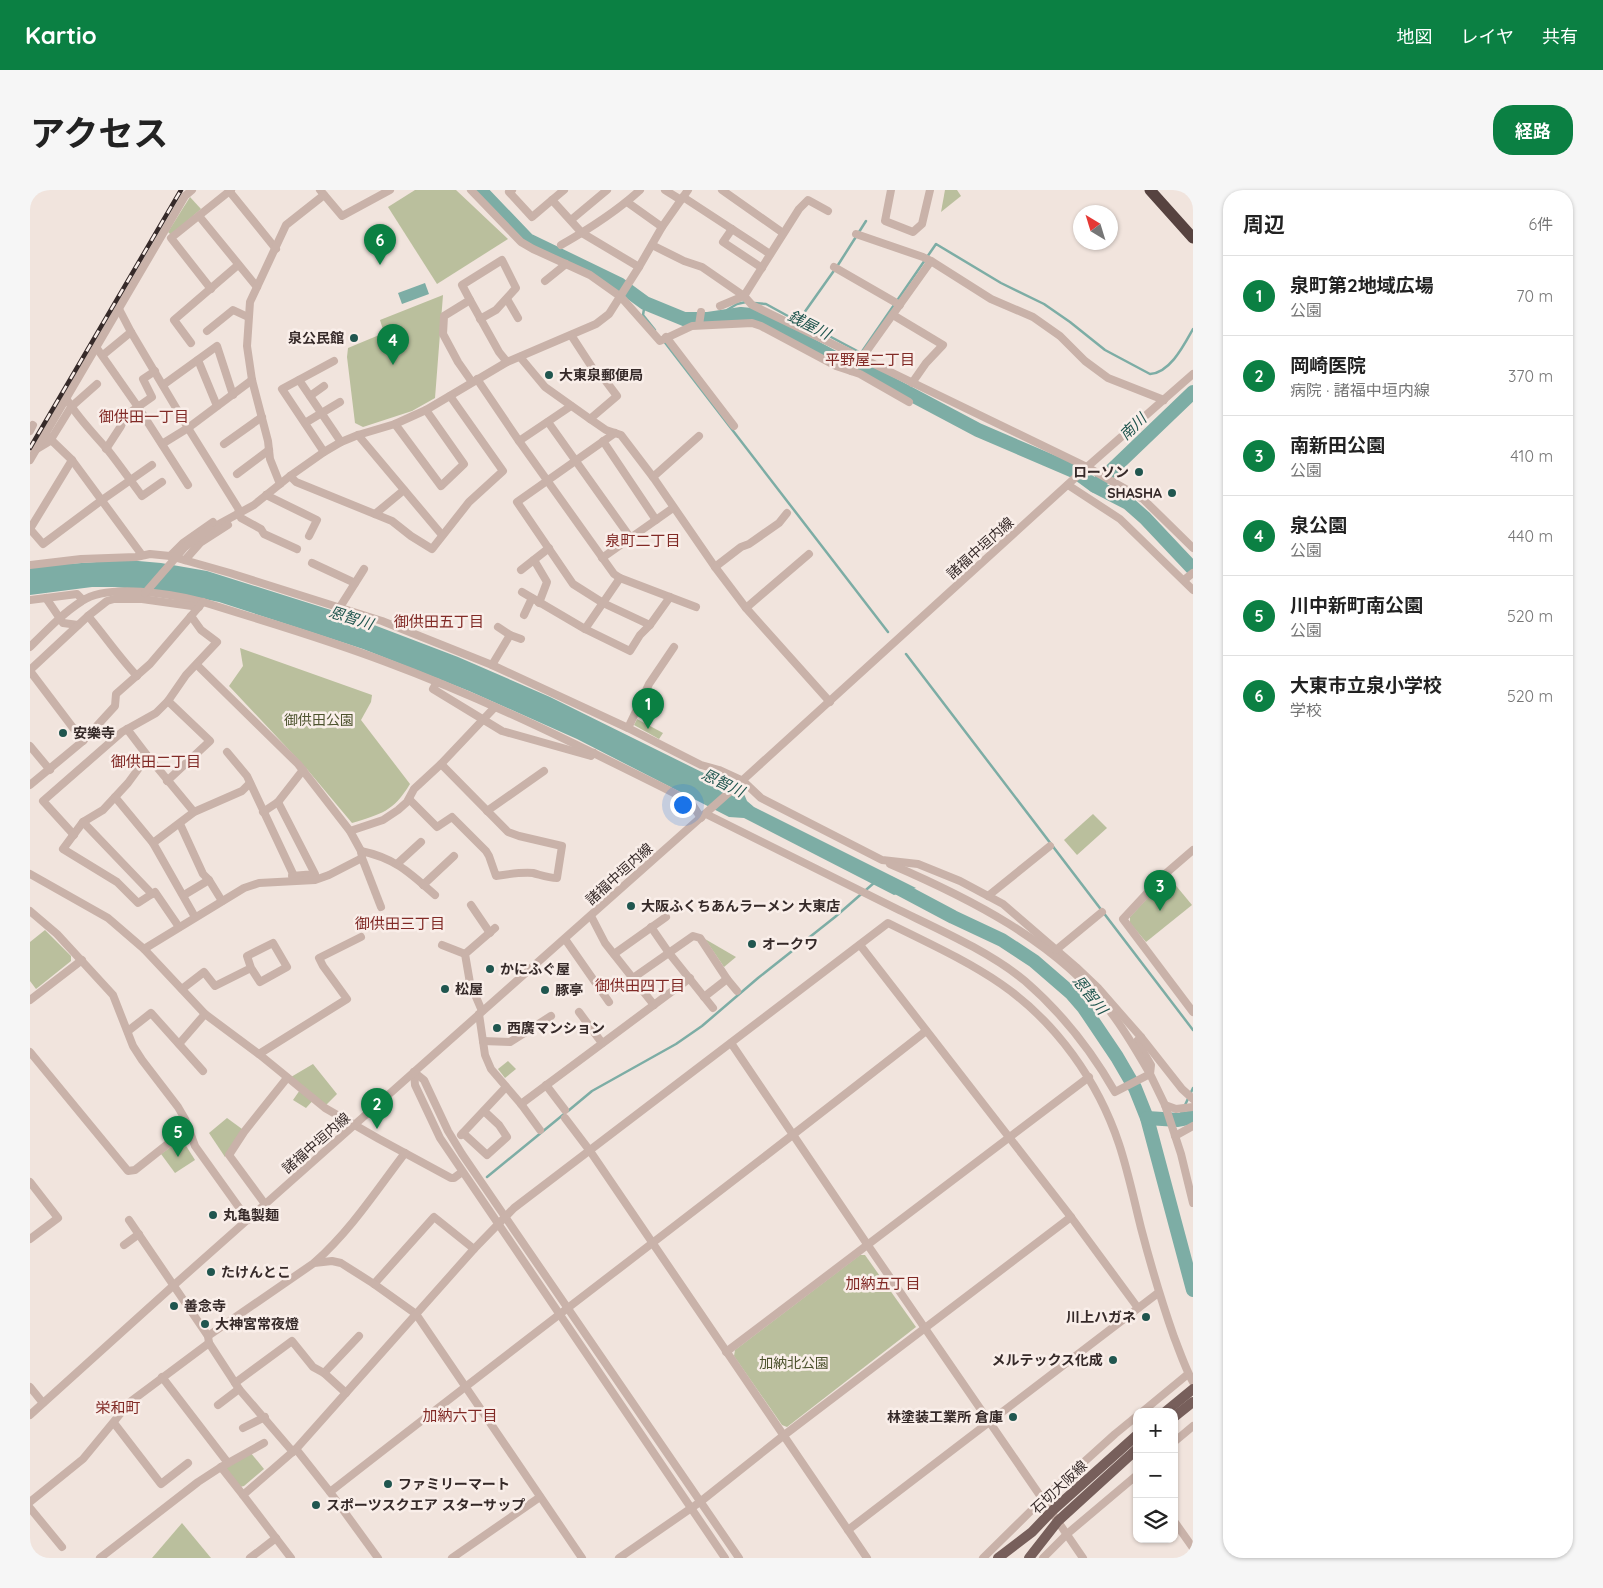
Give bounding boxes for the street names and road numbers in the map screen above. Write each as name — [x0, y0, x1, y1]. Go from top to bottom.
street label: 諸福中垣内線 — [943, 513, 1017, 583]
street label: 諸福中垣内線 — [582, 839, 656, 909]
street label: 諸福中垣内線 — [278, 1109, 354, 1177]
street label: 石切大阪線 — [1027, 1457, 1091, 1517]

